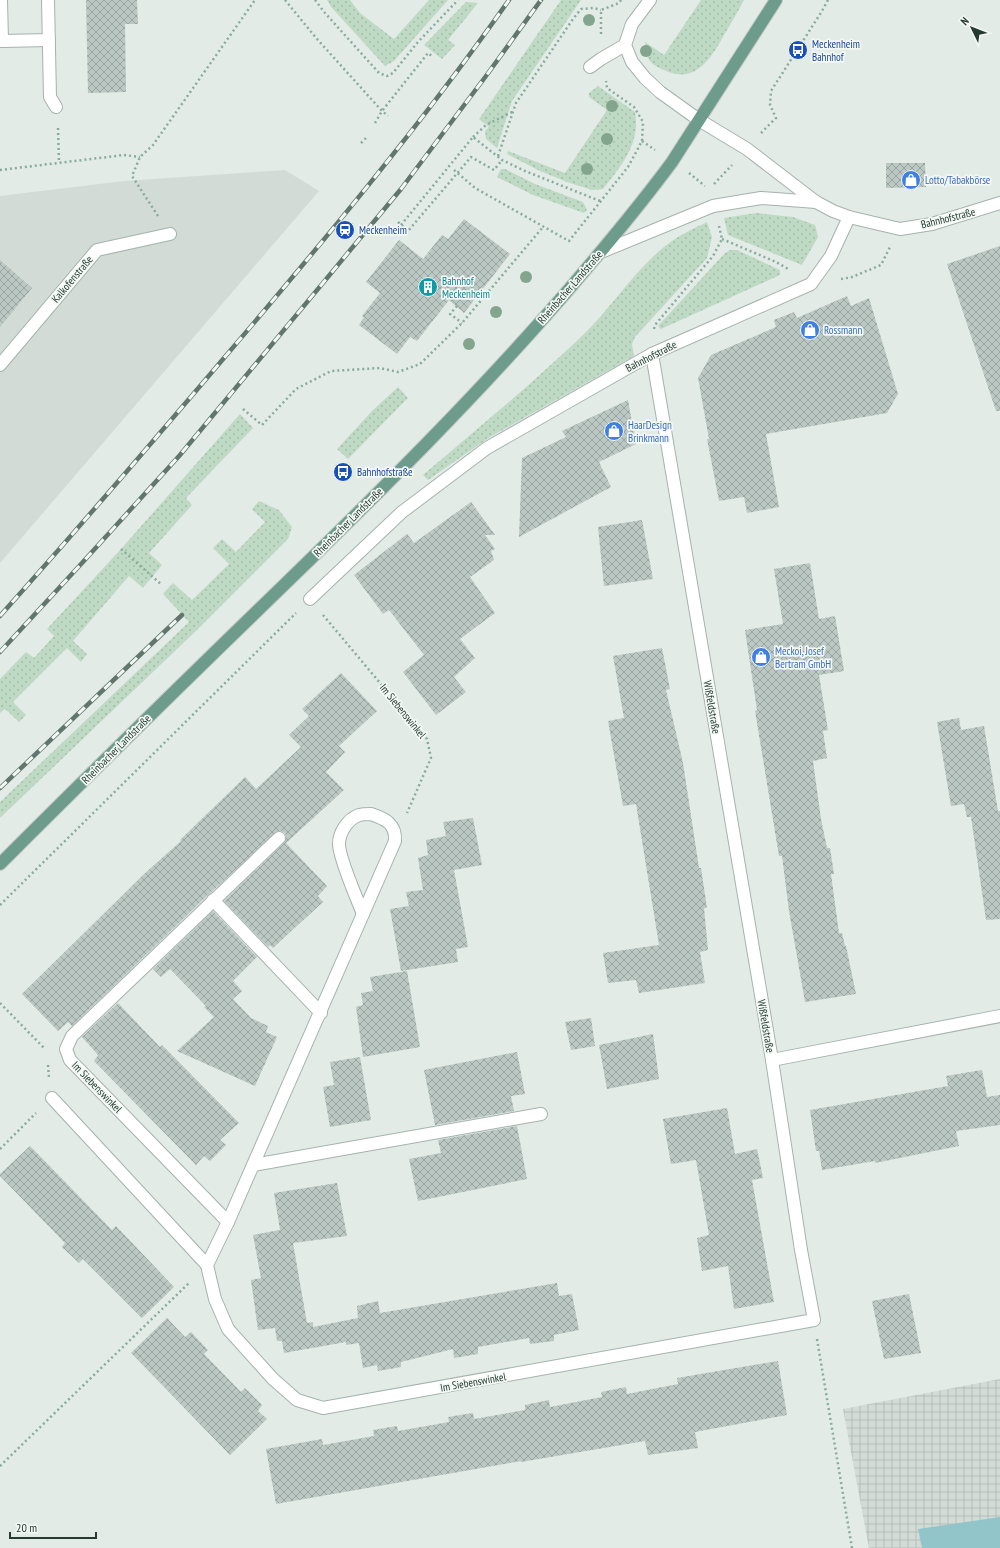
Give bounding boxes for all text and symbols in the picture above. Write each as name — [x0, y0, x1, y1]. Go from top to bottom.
north arrow — [952, 8, 992, 48]
text: N — [958, 14, 972, 28]
place label: Meckenheim Bahnhof — [812, 37, 860, 64]
bus stop icon: Meckenheim Bahnhof — [787, 39, 809, 61]
shop icon: Lotto/Tabakbörse — [900, 169, 922, 191]
place label: Lotto/Tabakbörse — [925, 173, 991, 187]
street label: Bahnhofstraße — [919, 204, 977, 232]
station icon: Meckenheim — [334, 219, 356, 241]
place label: Meckenheim — [359, 223, 407, 237]
street label: Rheinbacher Landstraße — [534, 247, 606, 326]
street label: Kalkofenstraße — [48, 252, 96, 305]
place label: Bahnhof Meckenheim — [442, 274, 490, 301]
building icon: Bahnhof Meckenheim — [417, 276, 439, 298]
shop icon: Rossmann — [799, 319, 821, 341]
place label: Rossmann — [824, 323, 862, 337]
street label: Bahnhofstraße — [623, 337, 679, 375]
place label: HaarDesign Brinkmann — [628, 418, 672, 445]
shop icon: HaarDesign Brinkmann — [603, 420, 625, 442]
bus stop icon: Bahnhofstraße — [332, 461, 354, 483]
place label: Bahnhofstraße — [357, 465, 413, 479]
street label: Rheinbacher Landstraße — [310, 484, 386, 560]
place label: Meckoi, Josef Bertram GmbH — [775, 644, 831, 671]
shop icon: Meckoi, Josef Bertram GmbH — [750, 646, 772, 668]
street label: Wißfeldstraße — [700, 679, 724, 735]
street label: Im Siebenswinkel — [377, 681, 430, 742]
street label: Rheinbacher Landstraße — [78, 711, 154, 787]
street label: Wißfeldstraße — [754, 998, 778, 1054]
street label: Im Siebenswinkel — [69, 1058, 125, 1116]
street label: Im Siebenswinkel — [439, 1369, 507, 1395]
scale bar — [10, 1514, 96, 1540]
text: 20 m — [16, 1520, 37, 1535]

